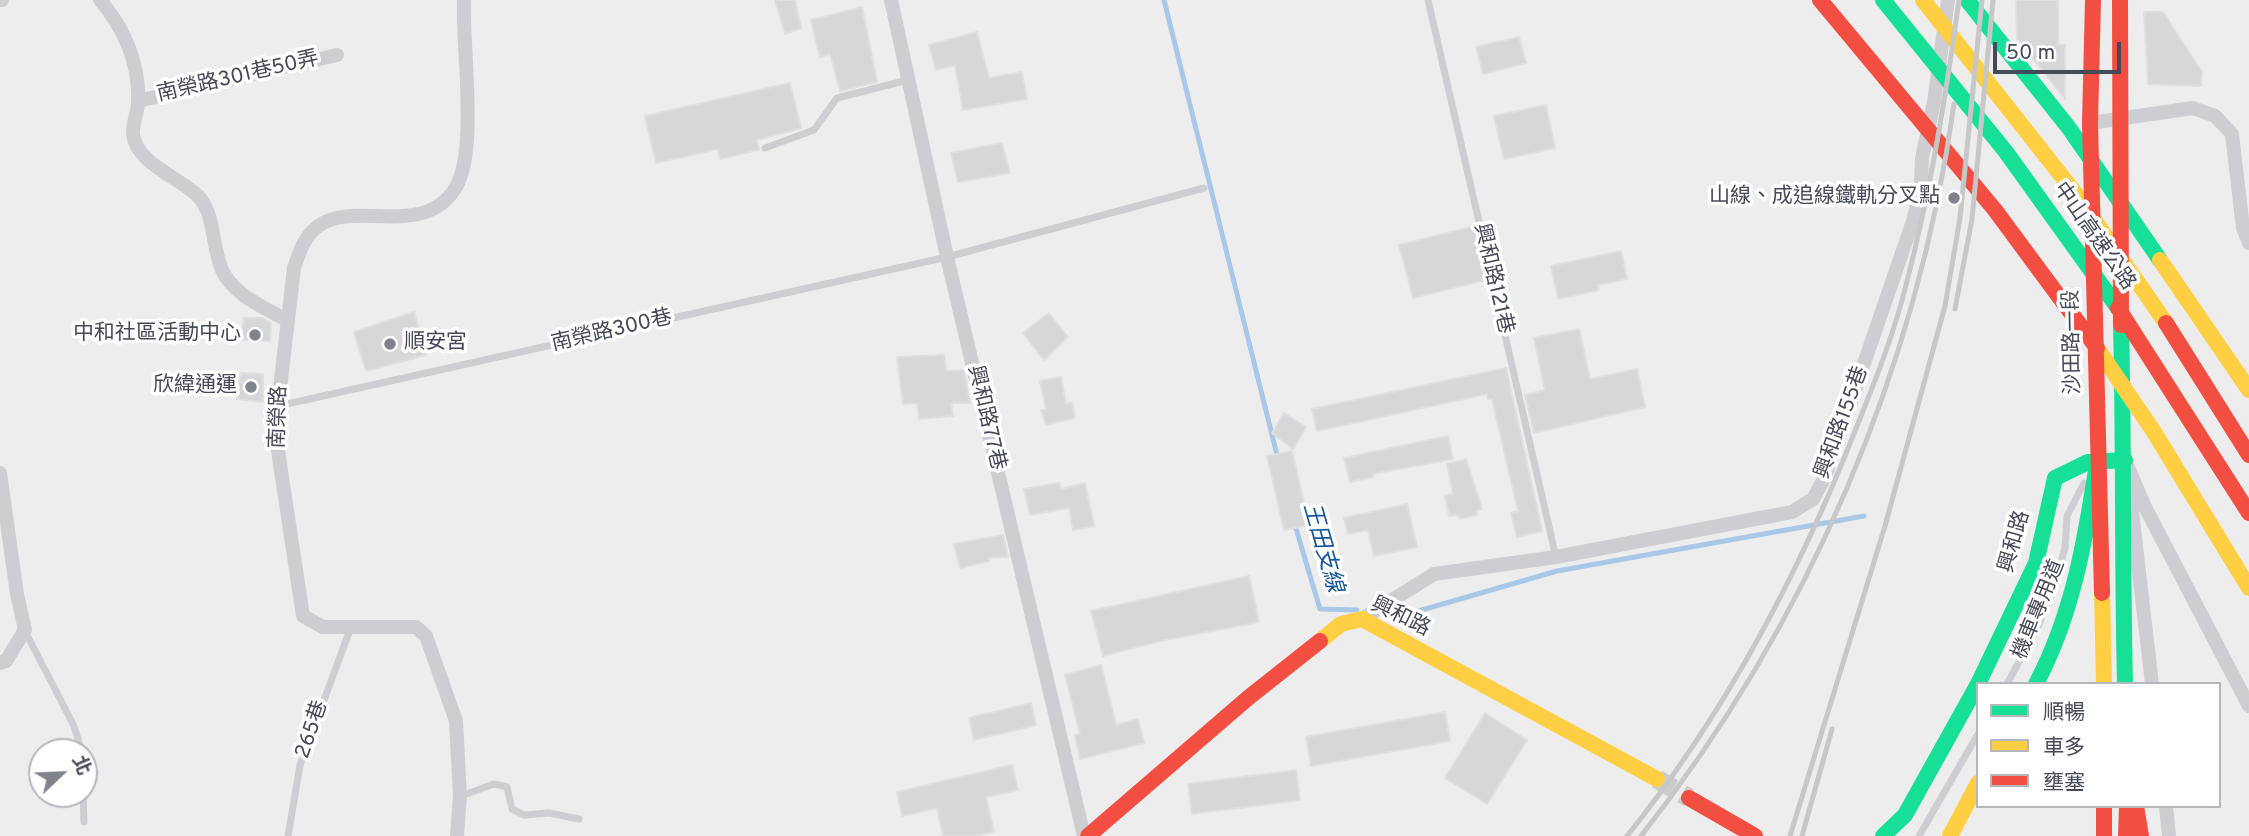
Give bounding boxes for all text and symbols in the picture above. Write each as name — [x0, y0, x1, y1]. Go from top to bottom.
scale bar — [1997, 28, 2125, 72]
text: 50 m — [2006, 40, 2055, 67]
street label: 南榮路301巷50弄 — [155, 47, 321, 109]
street label: 中山高速公路 — [2047, 178, 2139, 296]
place label: 山線、成追線鐵軌分叉點 — [1709, 185, 1940, 211]
marker: 山線、成追線鐵軌分叉點 — [1946, 190, 1962, 206]
street label: 興和路121巷 — [1467, 221, 1517, 337]
street label: 沙田路一段 — [2060, 289, 2088, 395]
street label: 南榮路300巷 — [549, 306, 675, 358]
place label: 中和社區活動中心 — [73, 322, 241, 348]
marker: 中和社區活動中心 — [247, 327, 263, 343]
place label: 順安宮 — [404, 331, 467, 357]
marker: 順安宮 — [382, 336, 398, 352]
street label: 興和路77巷 — [961, 363, 1009, 473]
street label: 興和路155巷 — [1811, 363, 1875, 483]
place label: 欣緯通運 — [153, 374, 237, 400]
marker: 欣緯通運 — [243, 379, 259, 395]
street label: 南榮路 — [266, 385, 294, 449]
water label: 王田支線 — [1295, 500, 1347, 596]
street label: 興和路 — [1995, 508, 2037, 576]
street label: 機車專用道 — [2009, 557, 2071, 663]
street label: 興和路 — [1366, 593, 1434, 643]
legend — [1976, 682, 2221, 808]
street label: 265巷 — [291, 698, 335, 762]
text: 順暢 — [2043, 700, 2085, 727]
text: 車多 — [2043, 735, 2085, 762]
north arrow — [28, 738, 98, 808]
text: 北 — [66, 752, 95, 779]
text: 壅塞 — [2043, 770, 2085, 797]

